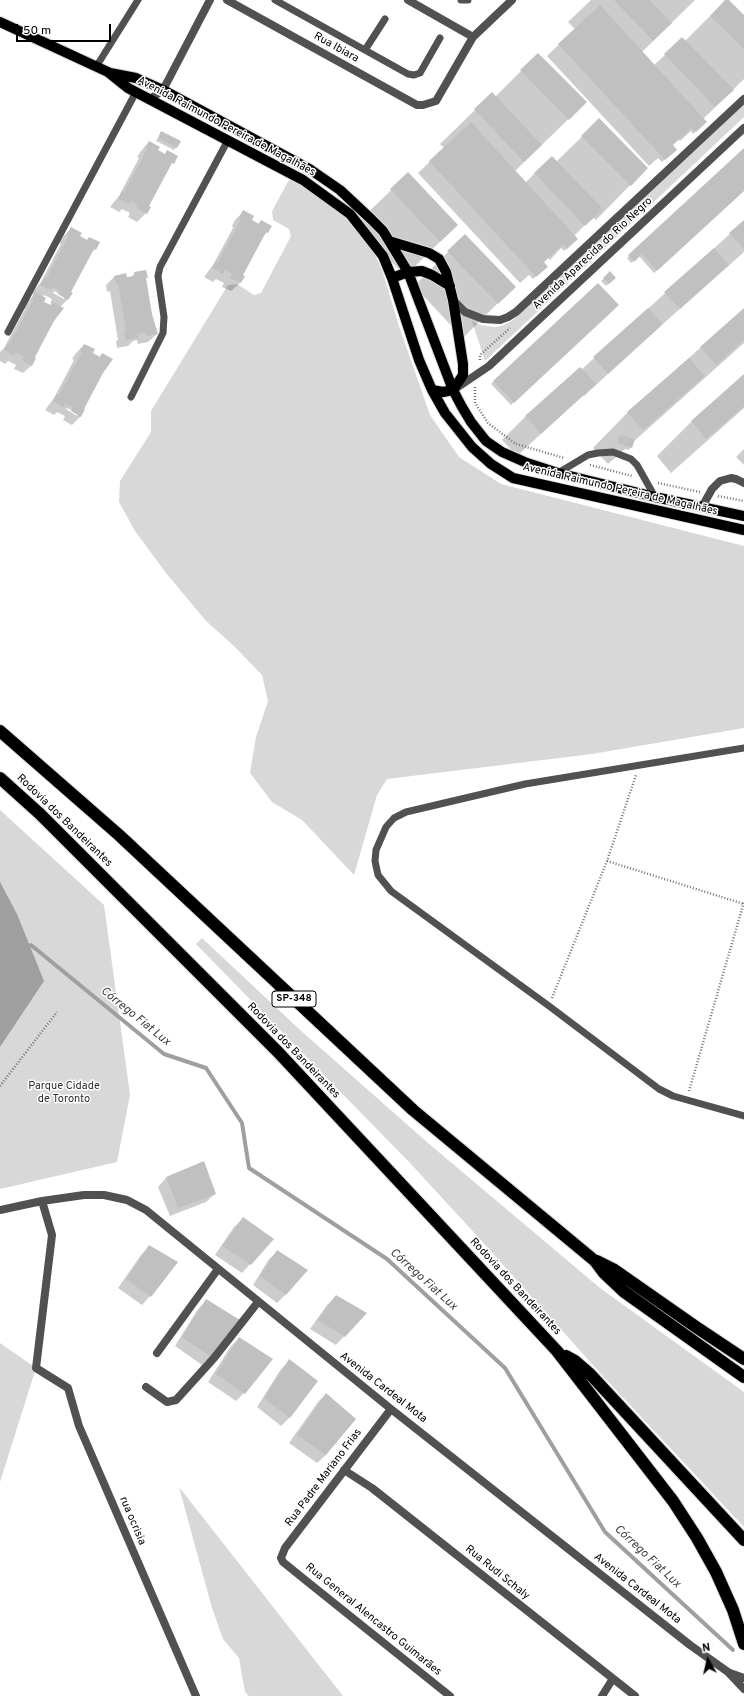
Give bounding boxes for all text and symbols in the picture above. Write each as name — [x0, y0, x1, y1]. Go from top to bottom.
scale bar — [18, 16, 113, 42]
text: 50 m — [23, 23, 51, 39]
street label: Rua Ibiara — [311, 30, 361, 66]
street label: Avenida Raimundo Pereira de Magalhães — [135, 74, 317, 180]
street label: Avenida Aparecida do Rio Negro — [530, 195, 656, 313]
street label: Avenida Raimundo Pereira de Magalhães — [521, 461, 719, 519]
street label: Rodovia dos Bandeirantes — [13, 772, 115, 870]
water label: Córrego Fiat Lux — [97, 984, 173, 1050]
road number: SP-348 — [272, 991, 316, 1007]
street label: Rodovia dos Bandeirantes — [244, 1000, 342, 1102]
park label: Parque Cidade de Toronto — [28, 1080, 100, 1106]
street label: Rodovia dos Bandeirantes — [467, 1236, 563, 1338]
water label: Córrego Fiat Lux — [386, 1246, 460, 1314]
street label: Avenida Cardeal Mota — [337, 1350, 429, 1426]
street label: Rua Padre Mariano Frias — [283, 1427, 365, 1529]
street label: rua ocrisia — [116, 1495, 148, 1547]
water label: Córrego Fiat Lux — [611, 1522, 683, 1592]
street label: Rua Rudi Schaly — [462, 1543, 532, 1603]
street label: Avenida Cardeal Mota — [591, 1551, 683, 1627]
street label: Rua General Alencastro Guimarães — [302, 1561, 444, 1679]
north arrow — [688, 1640, 728, 1680]
text: N — [701, 1641, 711, 1656]

